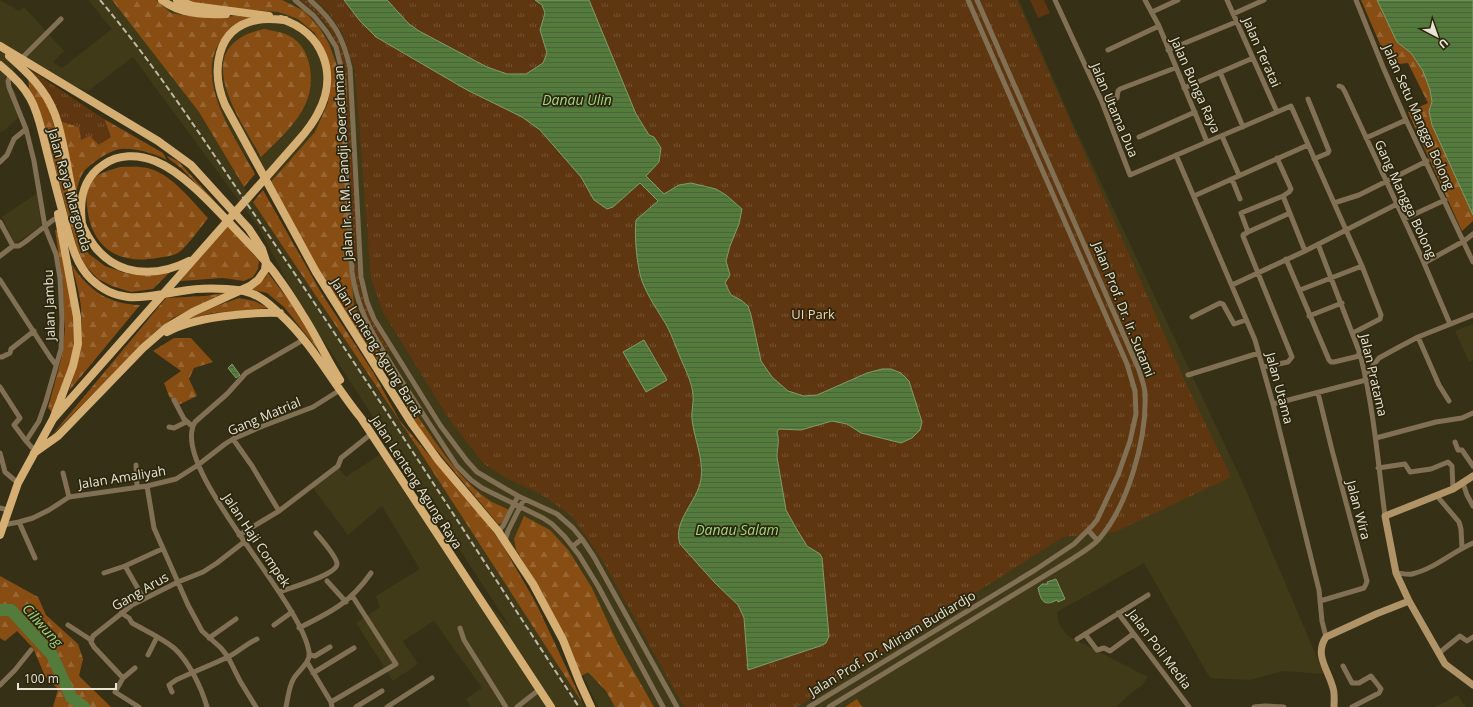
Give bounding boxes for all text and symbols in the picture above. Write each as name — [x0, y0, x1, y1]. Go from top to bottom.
street label: Jalan Teratai — [1238, 12, 1285, 90]
north arrow — [1417, 16, 1457, 56]
street label: Jalan Bunga Raya — [1166, 32, 1225, 136]
text: U — [1436, 36, 1452, 52]
street label: Jalan Setu Mangga Bolong — [1378, 40, 1459, 192]
street label: Jalan Utama Dua — [1086, 58, 1143, 160]
street label: Jalan Ir. R.M. Pandji Soerachman — [329, 65, 357, 263]
water label: Danau Ulin — [542, 90, 612, 109]
street label: Jalan Raya Margonda — [43, 124, 96, 254]
street label: Gang Mangga Bolong — [1371, 137, 1441, 261]
street label: Jalan Prof. Dr. Ir. Sutami — [1088, 237, 1159, 379]
street label: Jalan Jambu — [39, 269, 59, 343]
street label: Jalan Lenteng Agung Barat — [326, 273, 427, 420]
park label: UI Park — [791, 305, 835, 323]
street label: Jalan Pratama — [1355, 330, 1392, 418]
street label: Jalan Utama — [1261, 348, 1298, 426]
street label: Gang Matrial — [225, 393, 303, 439]
street label: Jalan Lenteng Agung Raya — [366, 410, 467, 552]
street label: Jalan Amaliyah — [75, 461, 167, 493]
street label: Jalan Wira — [1342, 477, 1376, 542]
street label: Jalan Haji Compek — [218, 488, 295, 591]
water label: Danau Salam — [695, 520, 779, 539]
street label: Gang Arus — [108, 568, 172, 614]
street label: Jalan Prof. Dr. Miriam Budiardjo — [804, 586, 979, 701]
water label: Ciliwung — [18, 599, 68, 651]
street label: Jalan Poli Media — [1123, 604, 1196, 693]
scale bar — [18, 665, 116, 691]
text: 100 m — [24, 670, 59, 687]

